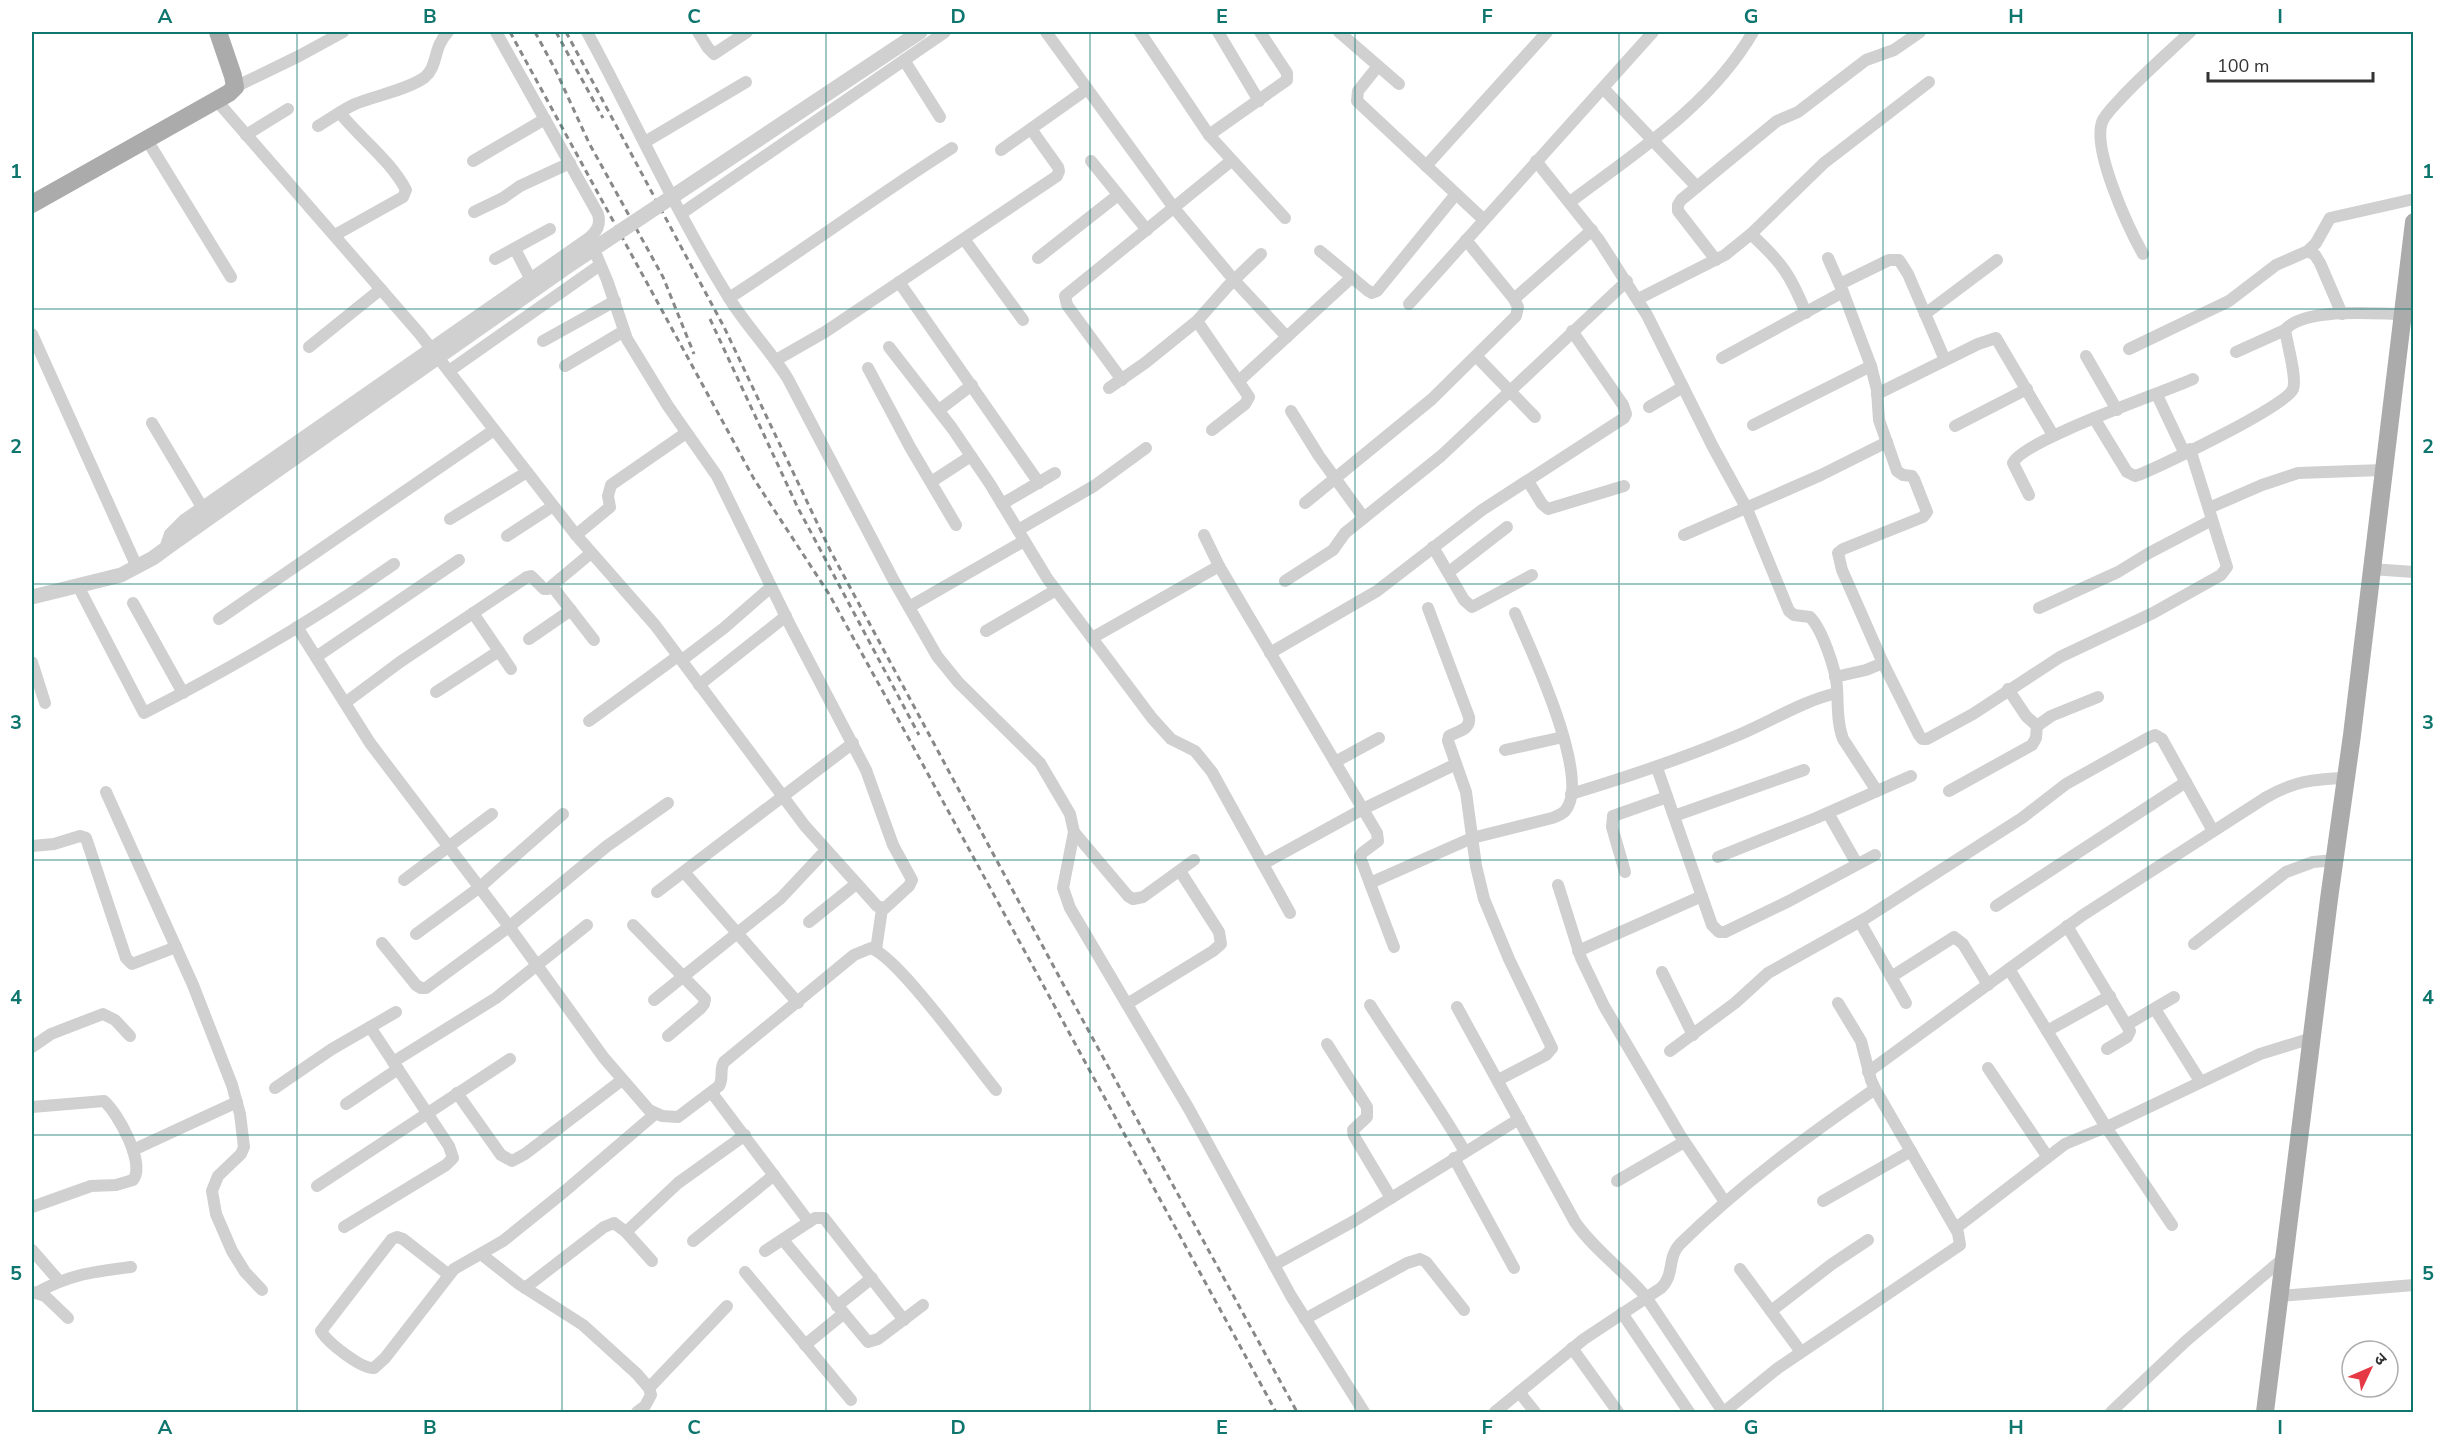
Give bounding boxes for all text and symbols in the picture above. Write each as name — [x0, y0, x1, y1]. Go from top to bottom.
text: A — [158, 3, 173, 30]
text: B — [423, 3, 437, 30]
text: C — [687, 3, 701, 30]
text: D — [950, 3, 966, 30]
text: E — [1216, 3, 1228, 30]
text: F — [1481, 3, 1493, 30]
text: G — [1744, 3, 1758, 30]
text: H — [2008, 3, 2024, 30]
text: I — [2277, 3, 2283, 30]
scale bar — [2208, 45, 2373, 83]
text: 100 m — [2217, 54, 2269, 78]
text: 1 — [10, 158, 22, 185]
text: 1 — [2422, 158, 2434, 185]
text: 2 — [10, 433, 22, 460]
text: 2 — [2422, 433, 2434, 460]
text: 3 — [10, 709, 22, 736]
text: 3 — [2422, 709, 2434, 736]
text: 4 — [10, 984, 22, 1011]
text: 4 — [2422, 984, 2434, 1011]
text: 5 — [10, 1260, 22, 1287]
text: 5 — [2422, 1260, 2434, 1287]
north arrow — [2340, 1339, 2400, 1399]
text: उ — [2369, 1348, 2392, 1371]
text: A — [158, 1414, 173, 1441]
text: B — [423, 1414, 437, 1441]
text: C — [687, 1414, 701, 1441]
text: D — [950, 1414, 966, 1441]
text: E — [1216, 1414, 1228, 1441]
text: F — [1481, 1414, 1493, 1441]
text: G — [1744, 1414, 1758, 1441]
text: H — [2008, 1414, 2024, 1441]
text: I — [2277, 1414, 2283, 1441]

